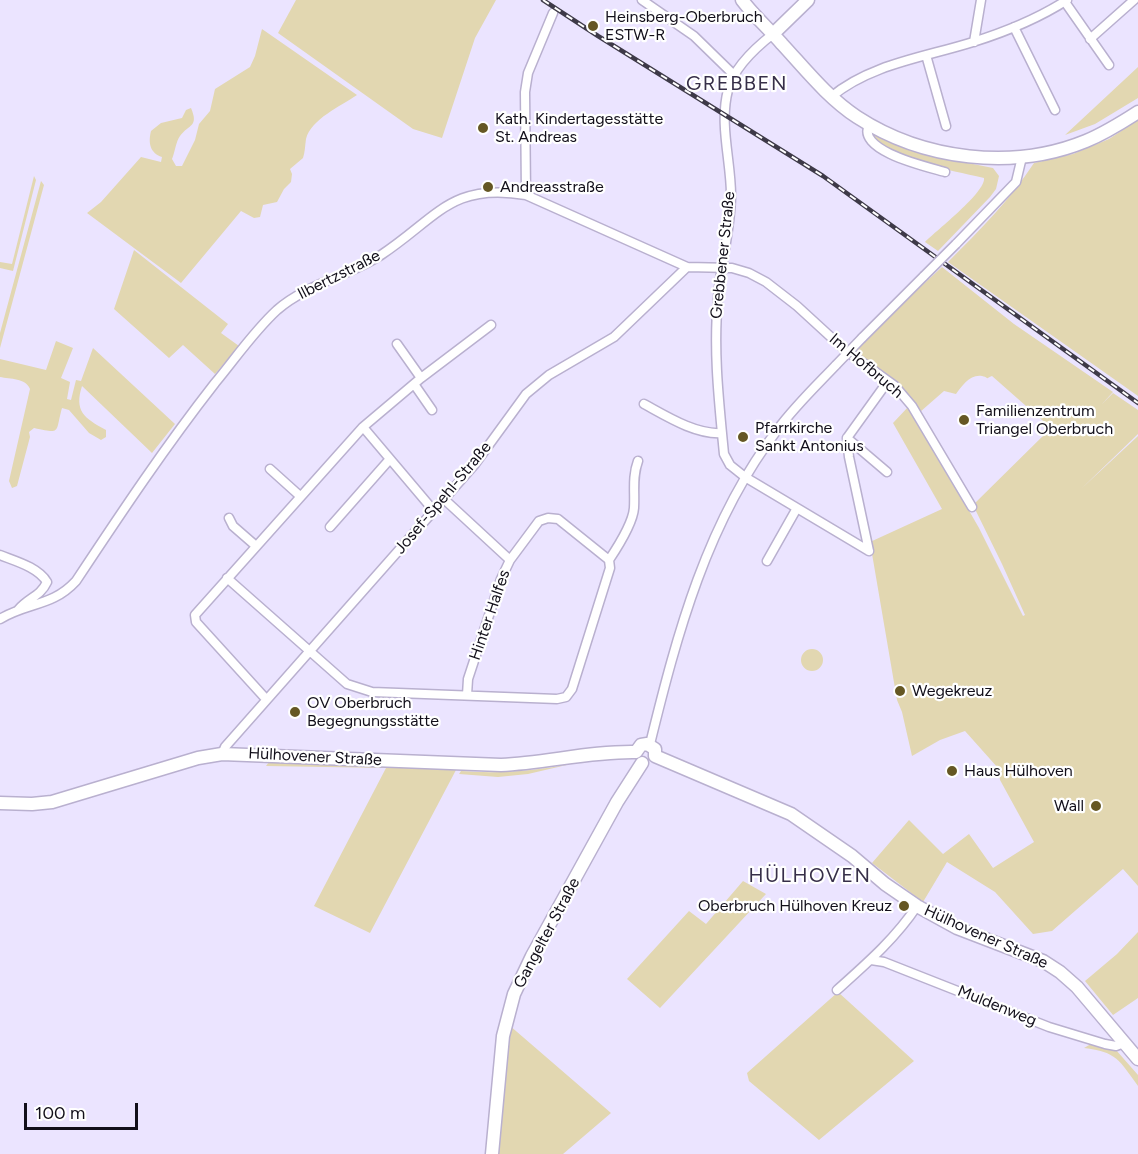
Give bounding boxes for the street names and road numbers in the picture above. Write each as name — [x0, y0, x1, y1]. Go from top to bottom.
street label: Grebbener Straße — [707, 190, 739, 320]
street label: Ilbertzstraße — [294, 246, 384, 304]
street label: Im Hofbruch — [825, 330, 907, 402]
street label: Josef-Spehl-Straße — [390, 438, 496, 558]
street label: Hinter Halfes — [466, 567, 514, 663]
street label: Hülhovener Straße — [248, 744, 382, 770]
street label: Gangelter Straße — [510, 875, 584, 991]
street label: Hülhovener Straße — [921, 901, 1051, 973]
street label: Muldenweg — [955, 981, 1039, 1031]

